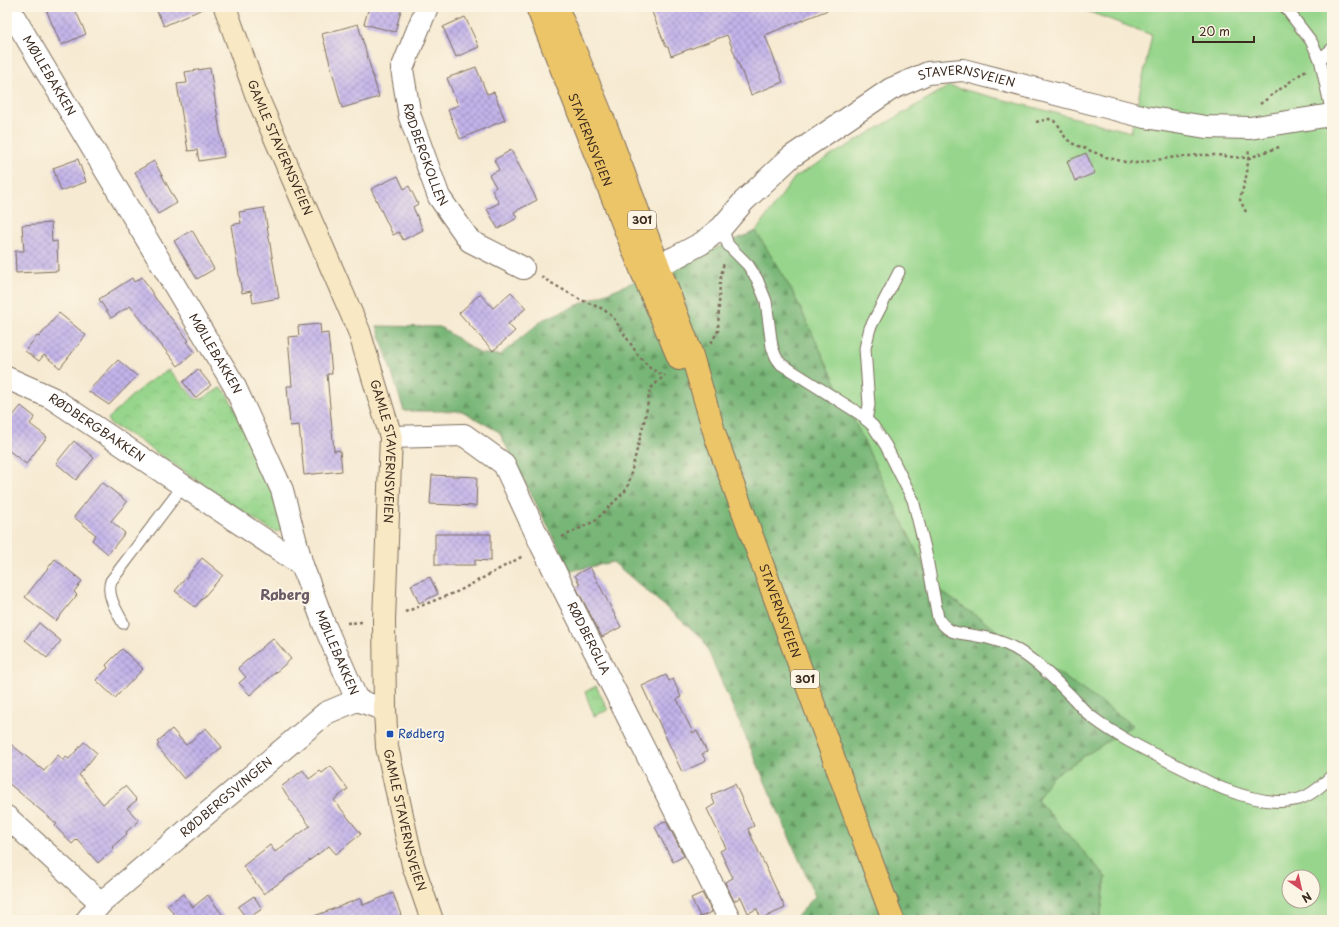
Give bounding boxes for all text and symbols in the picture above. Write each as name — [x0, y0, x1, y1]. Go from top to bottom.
scale bar — [1193, 18, 1254, 44]
text: 20 m — [1199, 22, 1230, 40]
street label: MØLLEBAKKEN — [19, 32, 81, 119]
street label: STAVERNSVEIEN — [914, 60, 1017, 91]
street label: GAMLE STAVERNSVEIEN — [244, 77, 318, 218]
street label: STAVERNSVEIEN — [564, 90, 617, 189]
street label: RØDBERGKOLLEN — [400, 102, 453, 210]
road number: 301 — [628, 211, 656, 229]
street label: MØLLEBAKKEN — [185, 310, 247, 397]
street label: GAMLE STAVERNSVEIEN — [366, 377, 402, 524]
street label: RØDBERGBAKKEN — [46, 388, 149, 466]
street label: STAVERNSVEIEN — [755, 561, 806, 660]
district label: Røberg — [260, 584, 310, 605]
street label: RØDBERGLIA — [563, 598, 615, 677]
street label: MØLLEBAKKEN — [312, 607, 364, 698]
road number: 301 — [791, 670, 819, 688]
place label: Rødberg — [398, 724, 445, 742]
marker: Rødberg — [385, 729, 395, 739]
street label: GAMLE STAVERNSVEIEN — [380, 747, 431, 894]
street label: RØDBERGSVINGEN — [176, 752, 276, 841]
north arrow — [1281, 869, 1321, 909]
text: N — [1298, 888, 1315, 907]

